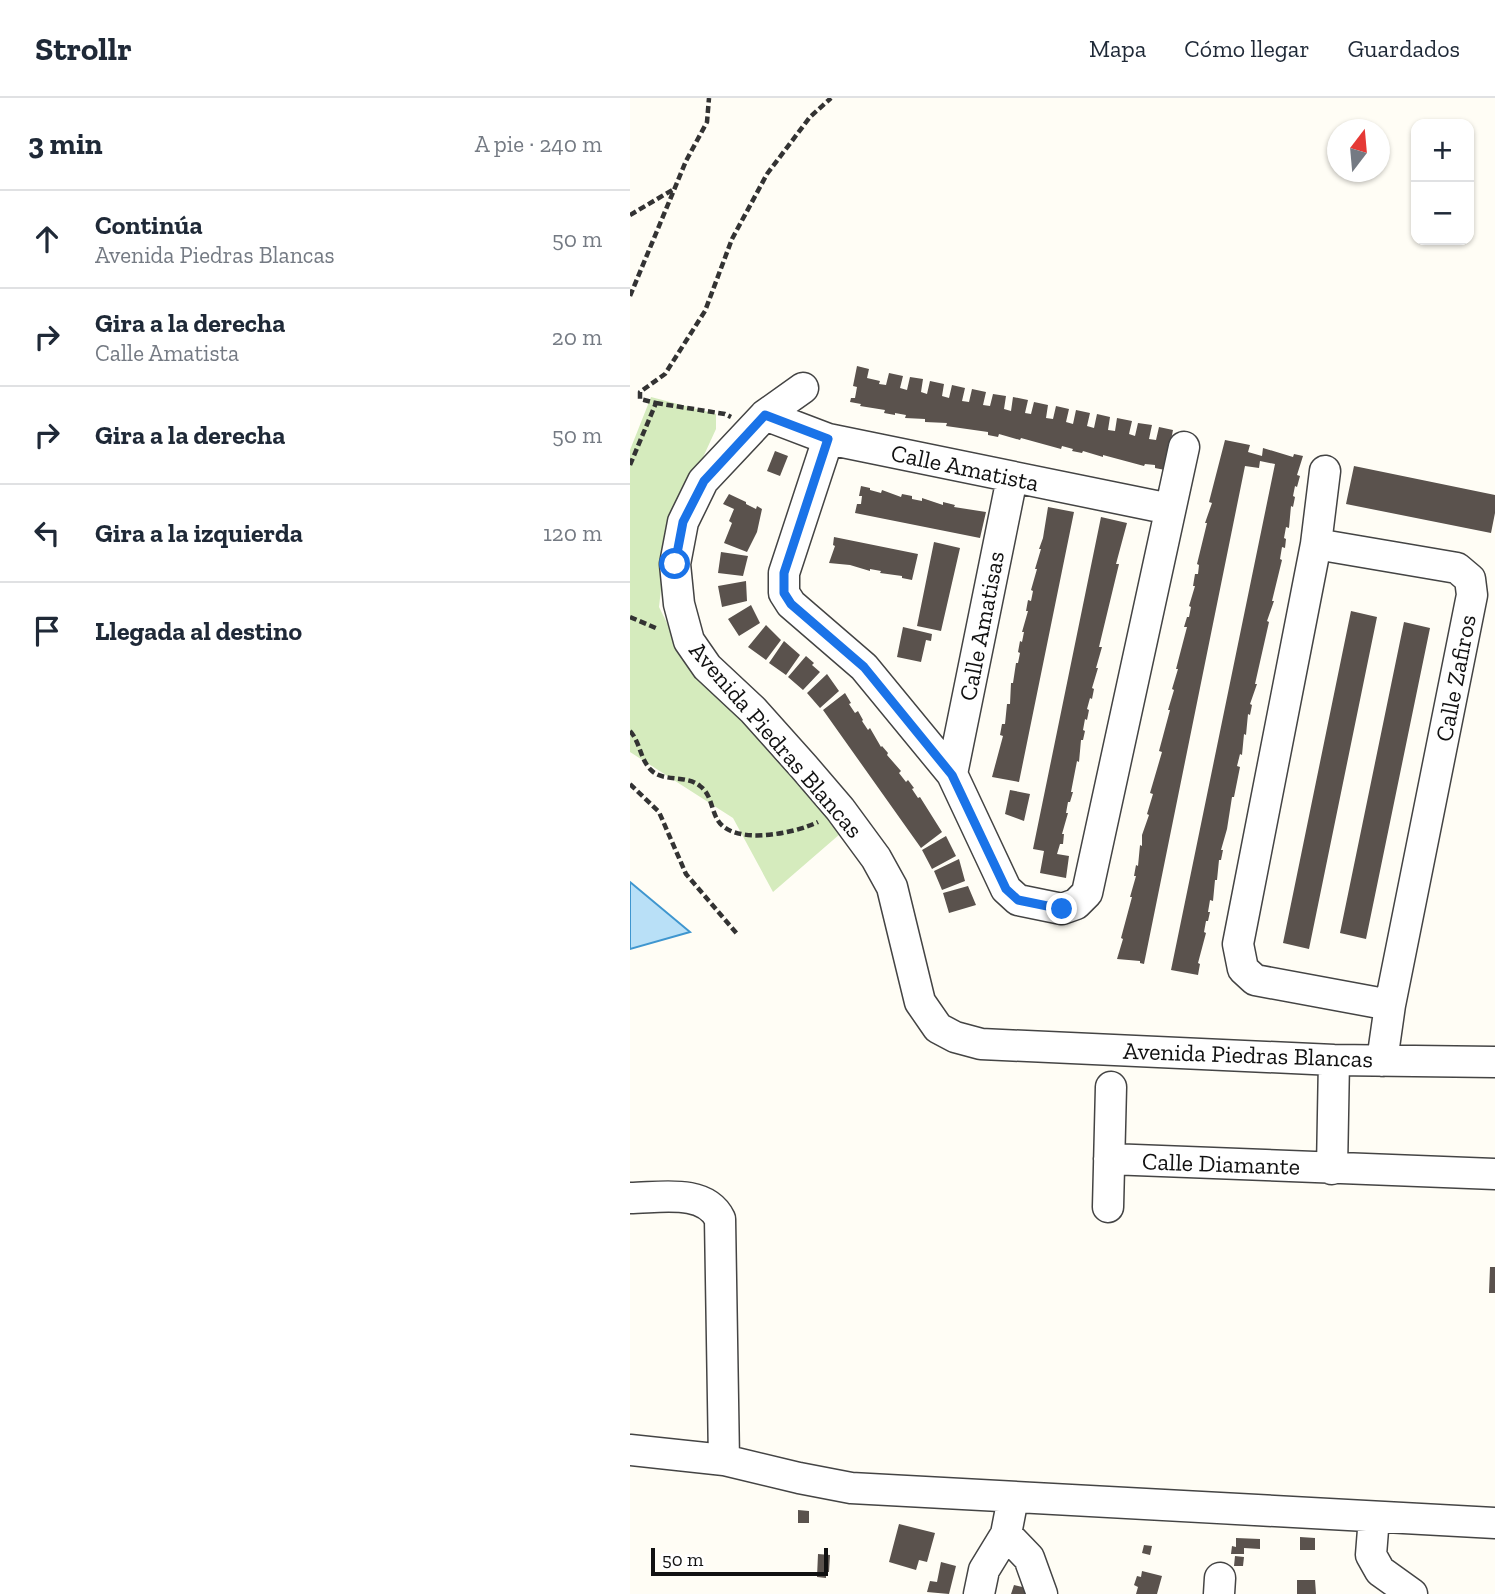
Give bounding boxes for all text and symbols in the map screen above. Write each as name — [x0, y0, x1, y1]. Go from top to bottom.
text: Strollr — [35, 29, 132, 68]
text: Mapa — [1089, 34, 1146, 63]
text: Cómo llegar — [1184, 34, 1310, 63]
text: Guardados — [1348, 34, 1460, 63]
north arrow — [1327, 119, 1390, 182]
map controls — [1411, 119, 1474, 245]
button: + — [1411, 119, 1474, 182]
text: 3 min — [28, 126, 103, 162]
text: A pie · 240 m — [475, 130, 602, 158]
button: − — [1411, 182, 1474, 245]
text: Continúa — [95, 209, 203, 241]
icon: ahead — [28, 220, 66, 258]
text: 50 m — [552, 225, 602, 253]
text: Avenida Piedras Blancas — [95, 241, 335, 269]
text: Gira a la derecha — [95, 307, 285, 339]
icon: right — [28, 318, 66, 356]
text: 20 m — [552, 323, 602, 351]
text: Calle Amatista — [95, 339, 239, 367]
icon: right — [28, 416, 66, 454]
text: Gira a la derecha — [95, 419, 285, 451]
text: 50 m — [552, 421, 602, 449]
street label: Calle Amatista — [889, 438, 1042, 497]
icon: left — [28, 514, 66, 552]
text: Gira a la izquierda — [95, 517, 303, 549]
text: 120 m — [543, 519, 602, 547]
route start — [659, 548, 690, 579]
street label: Calle Amatisas — [953, 549, 1010, 703]
icon: arrive — [28, 612, 66, 650]
street label: Calle Zafiros — [1429, 612, 1482, 744]
text: Llegada al destino — [95, 615, 302, 647]
street label: Avenida Piedras Blancas — [683, 636, 869, 844]
route end — [1046, 893, 1077, 924]
street label: Avenida Piedras Blancas — [1123, 1036, 1373, 1073]
street label: Calle Diamante — [1142, 1146, 1301, 1181]
scale bar — [651, 1545, 828, 1577]
text: 50 m — [662, 1548, 703, 1571]

